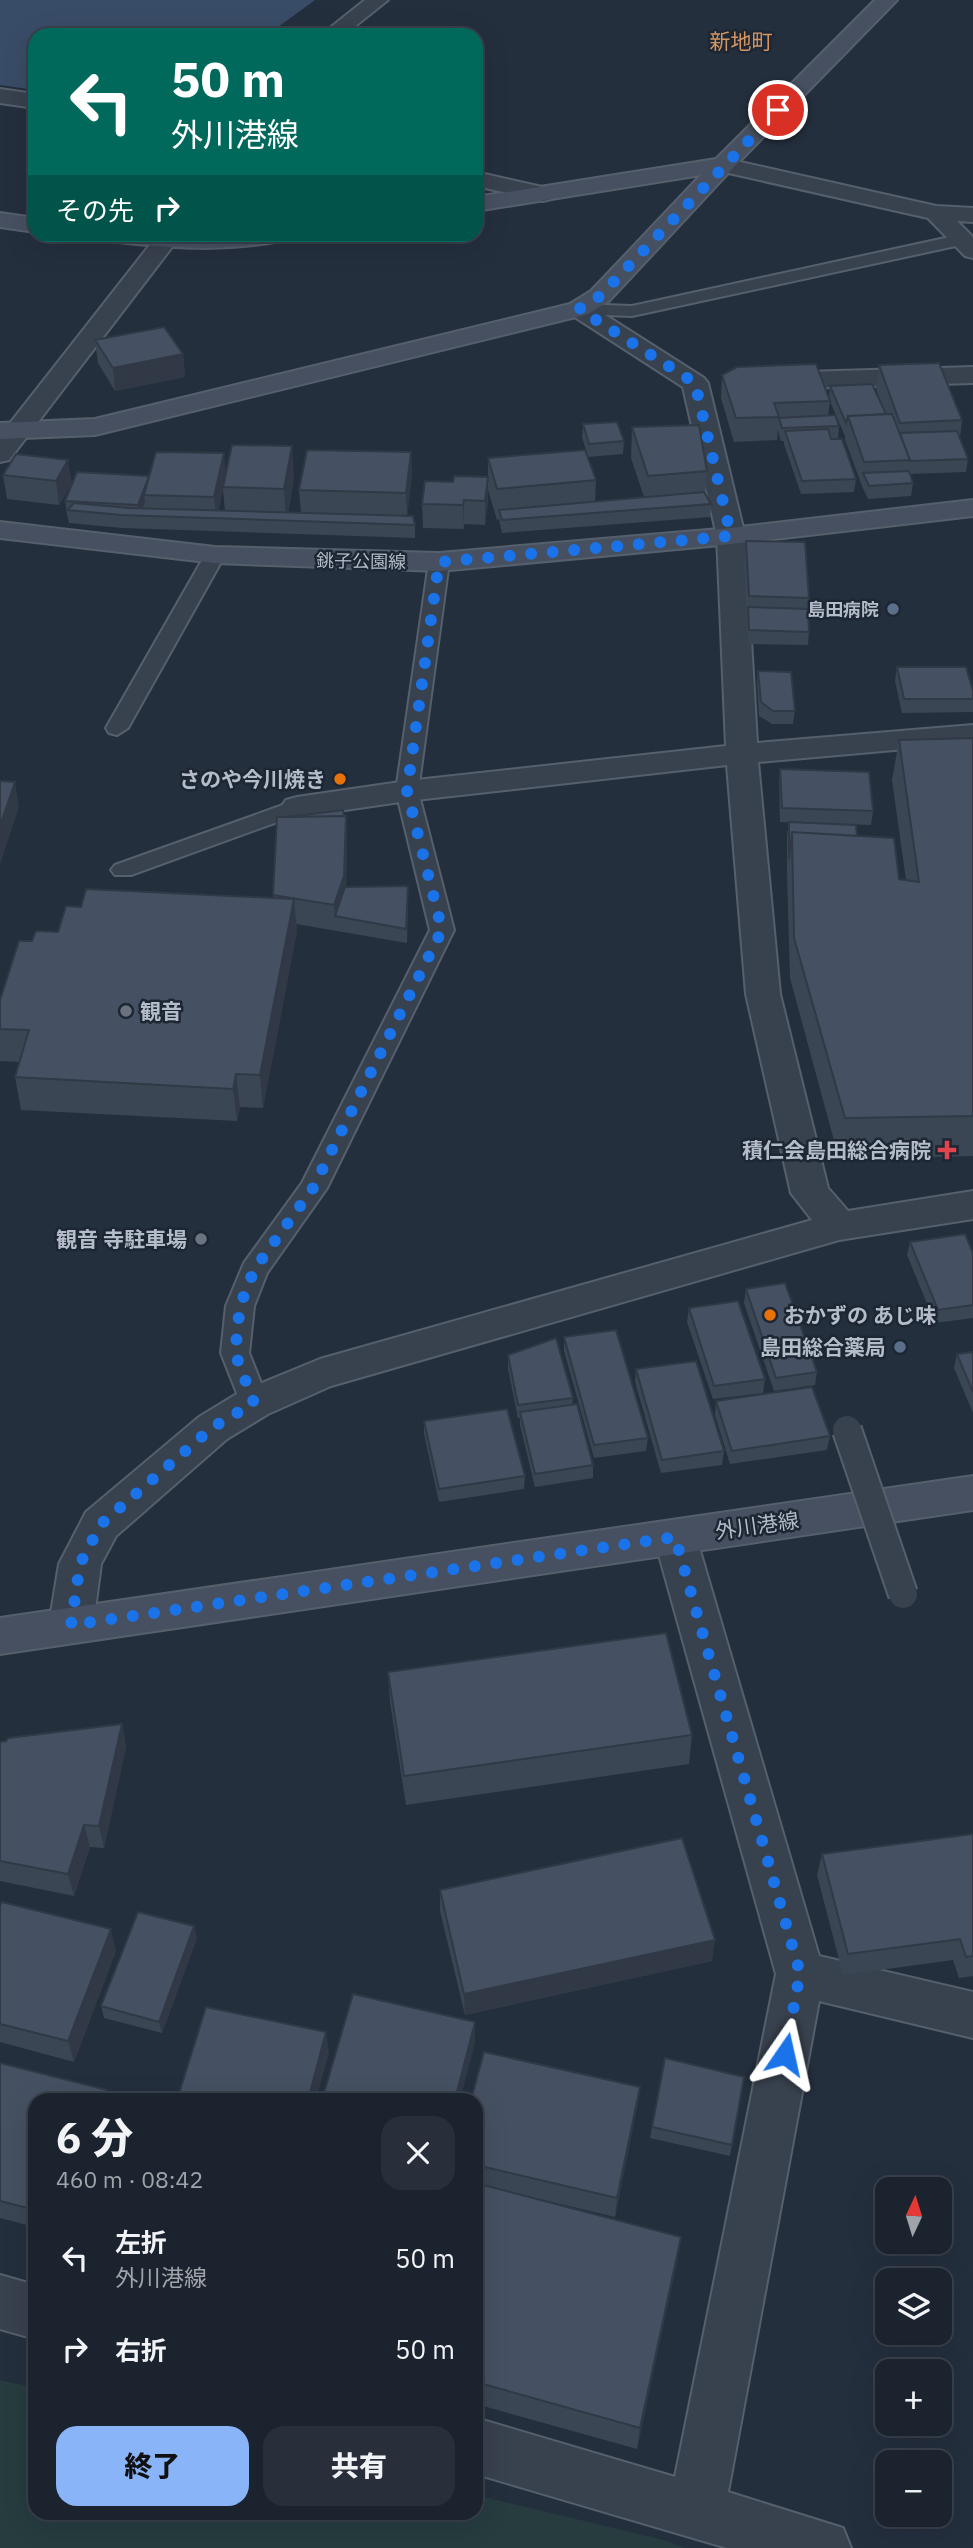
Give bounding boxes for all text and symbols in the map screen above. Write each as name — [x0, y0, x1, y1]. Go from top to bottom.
district label: 新地町 — [710, 27, 773, 55]
text: 50 m — [171, 47, 285, 110]
icon: left — [56, 56, 147, 147]
pin — [748, 80, 808, 140]
icon: arrive — [759, 91, 797, 129]
text: 外川港線 — [171, 113, 299, 155]
icon: right — [148, 189, 186, 227]
text: その先 — [56, 193, 134, 227]
street label: 銚子公園線 — [316, 549, 406, 573]
place label: 島田病院 — [807, 598, 879, 621]
marker: 島田病院 — [885, 601, 901, 617]
place label: さのや今川焼き — [179, 765, 326, 793]
marker: さのや今川焼き — [332, 771, 348, 787]
place label: 観音 — [140, 997, 182, 1025]
marker: 観音 — [118, 1003, 134, 1019]
place label: 積仁会島田総合病院 — [742, 1136, 931, 1164]
marker: 積仁会島田総合病院 — [937, 1140, 957, 1160]
place label: 観音 寺駐車場 — [56, 1225, 187, 1253]
marker: 観音 寺駐車場 — [193, 1231, 209, 1247]
place label: おかずの あじ味 — [784, 1301, 936, 1329]
marker: おかずの あじ味 — [762, 1307, 778, 1323]
place label: 島田総合薬局 — [760, 1333, 886, 1361]
marker: 島田総合薬局 — [892, 1339, 908, 1355]
street label: 外川港線 — [713, 1505, 801, 1545]
position arrow — [748, 2017, 822, 2091]
text: 6 分 — [56, 2110, 133, 2165]
button: close — [381, 2116, 455, 2190]
text: 460 m · 08:42 — [56, 2164, 203, 2194]
north arrow — [875, 2177, 952, 2254]
map controls — [875, 2177, 952, 2527]
text: 左折 — [115, 2225, 167, 2259]
icon: left — [56, 2239, 94, 2277]
text: 50 m — [395, 2241, 455, 2275]
text: 外川港線 — [115, 2262, 207, 2292]
button: layers — [875, 2268, 952, 2345]
icon: right — [56, 2330, 94, 2368]
text: 50 m — [395, 2332, 455, 2366]
text: 右折 — [115, 2333, 167, 2367]
button: + — [875, 2359, 952, 2436]
button: 終了 — [56, 2426, 249, 2506]
button: 共有 — [263, 2426, 455, 2506]
button: − — [875, 2450, 952, 2527]

